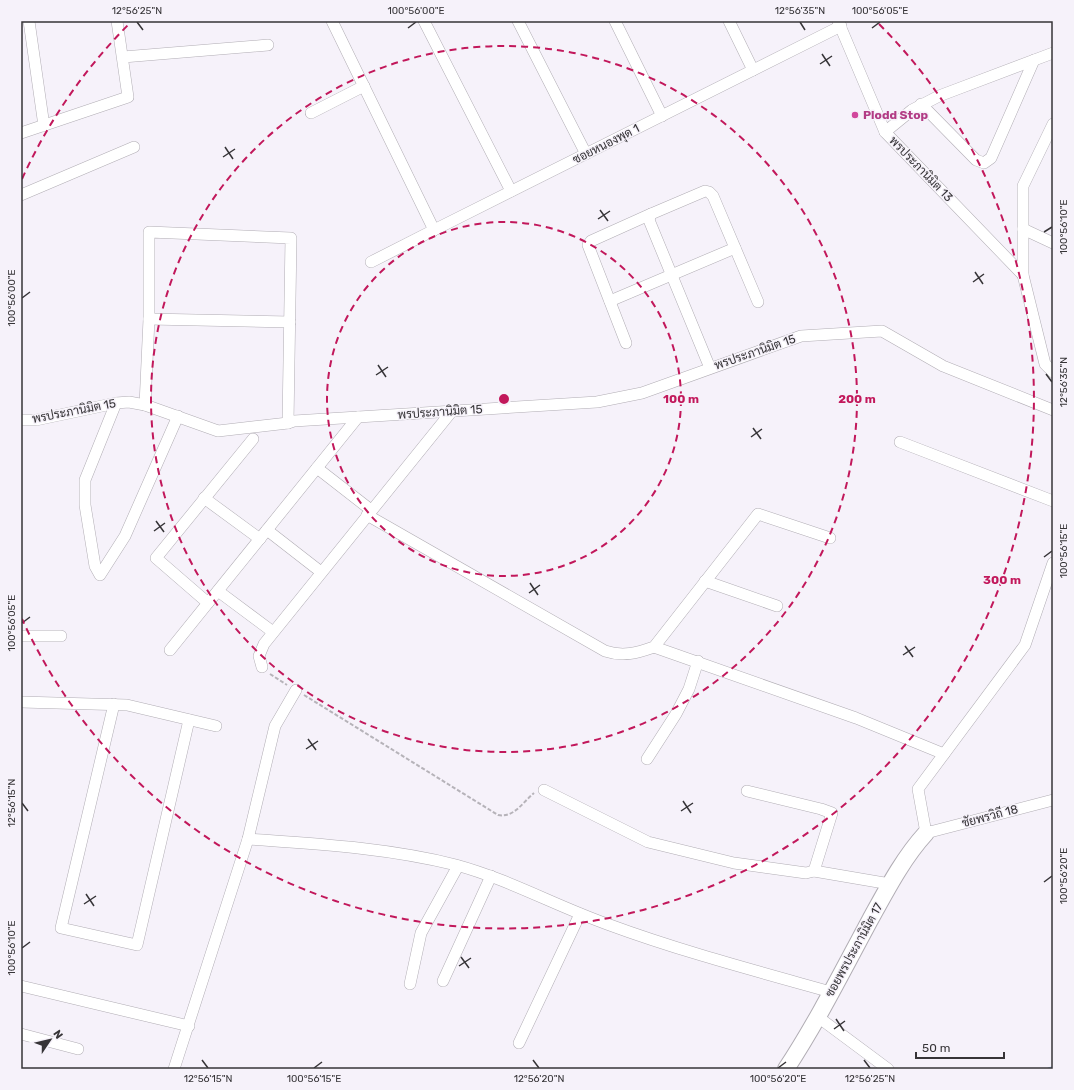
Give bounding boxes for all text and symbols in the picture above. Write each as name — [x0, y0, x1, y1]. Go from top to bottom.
text: 12°56'25"N — [112, 5, 162, 17]
text: 100°56'00"E — [387, 5, 445, 17]
text: 12°56'35"N — [775, 5, 825, 17]
text: 100°56'05"E — [852, 5, 908, 17]
place label: Plodd Stop — [863, 108, 928, 122]
marker: Plodd Stop — [850, 110, 860, 120]
street label: ซอยหนองพุด 1 — [570, 121, 643, 169]
street label: พรประภานิมิต 13 — [886, 133, 956, 205]
text: 100°56'10"E — [1058, 199, 1070, 255]
text: 100°56'00"E — [6, 269, 18, 327]
street label: พรประภานิมิต 15 — [712, 332, 798, 372]
text: 12°56'35"N — [1058, 357, 1070, 407]
centre of rings — [497, 392, 511, 406]
text: 100 m — [663, 392, 699, 406]
text: 200 m — [838, 392, 876, 406]
street label: พรประภานิมิต 15 — [31, 396, 117, 426]
street label: พรประภานิมิต 15 — [397, 402, 483, 422]
text: 100°56'15"E — [1058, 524, 1070, 578]
text: 300 m — [983, 573, 1021, 587]
text: 100°56'05"E — [6, 595, 18, 651]
text: 12°56'15"N — [6, 779, 18, 827]
street label: ชัยพรวิถี 18 — [960, 801, 1020, 830]
text: 100°56'20"E — [1058, 848, 1070, 904]
street label: ซอยพรประภานิมิต 17 — [822, 900, 886, 1000]
text: 100°56'10"E — [6, 920, 18, 976]
north arrow — [30, 1020, 70, 1060]
text: N — [50, 1028, 65, 1042]
scale bar — [916, 1034, 1004, 1060]
text: 50 m — [922, 1041, 950, 1055]
text: 12°56'15"N — [184, 1073, 232, 1085]
text: 100°56'15"E — [287, 1073, 341, 1085]
text: 12°56'20"N — [514, 1073, 564, 1085]
text: 100°56'20"E — [750, 1073, 806, 1085]
text: 12°56'25"N — [845, 1073, 895, 1085]

